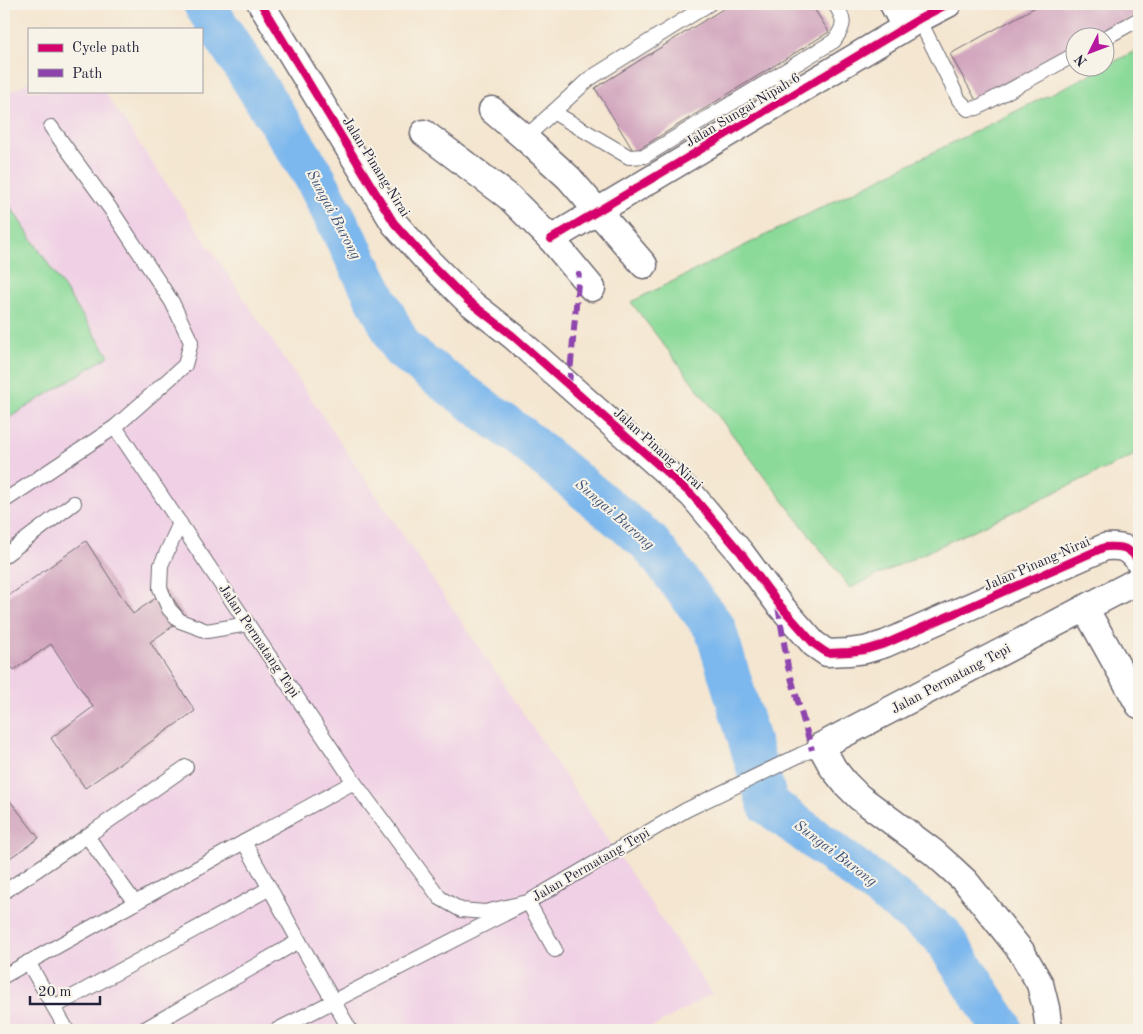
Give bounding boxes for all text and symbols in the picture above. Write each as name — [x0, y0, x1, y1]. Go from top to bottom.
legend — [28, 28, 202, 92]
north arrow — [1066, 28, 1116, 78]
text: Cycle path — [72, 41, 140, 56]
text: N — [1072, 51, 1090, 69]
text: Path — [72, 67, 102, 82]
street label: Jalan Sungai Nipah 6 — [683, 70, 803, 150]
street label: Jalan Pinang Nirai — [340, 115, 412, 219]
water label: Sungai Burong — [303, 168, 363, 262]
street label: Jalan Pinang Nirai — [611, 406, 705, 493]
water label: Sungai Burong — [572, 477, 656, 553]
street label: Jalan Pinang Nirai — [982, 534, 1092, 594]
street label: Jalan Permatang Tepi — [216, 582, 302, 700]
street label: Jalan Permatang Tepi — [889, 641, 1013, 716]
water label: Sungai Burong — [791, 818, 879, 890]
street label: Jalan Permatang Tepi — [530, 826, 652, 904]
scale bar — [30, 974, 100, 1006]
text: 20 m — [38, 985, 72, 1000]

